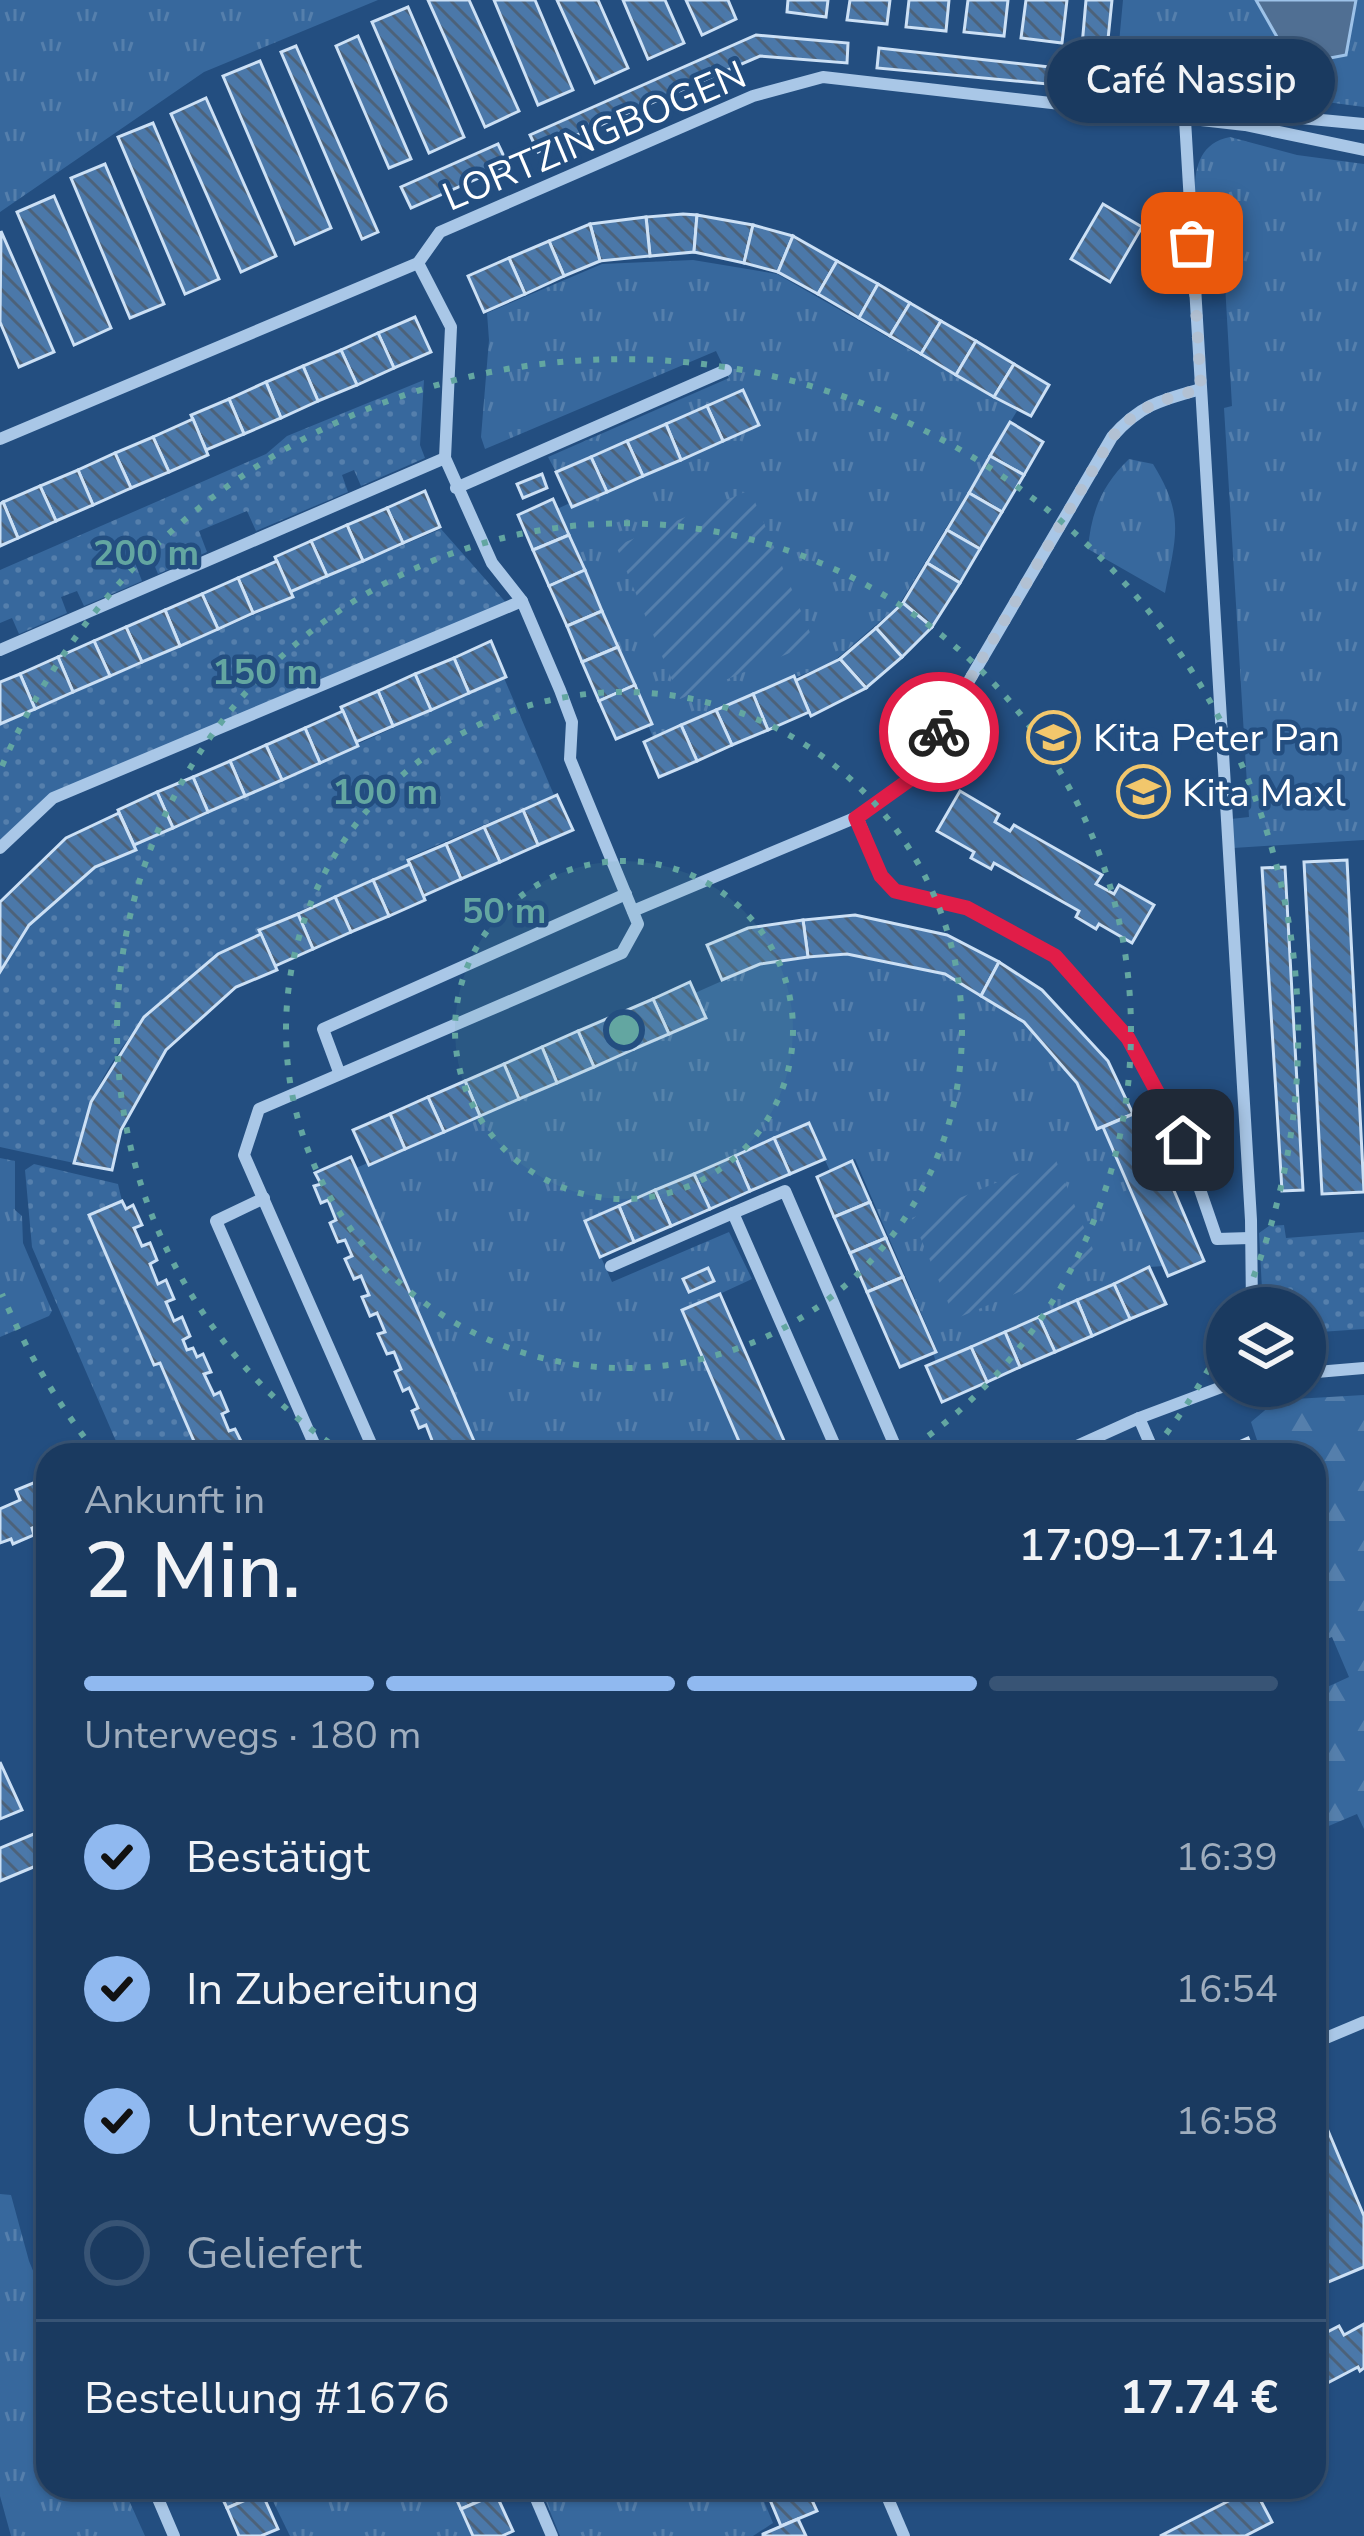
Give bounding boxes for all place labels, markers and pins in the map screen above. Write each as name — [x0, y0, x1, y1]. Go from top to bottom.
callout: Café Nassip — [1048, 39, 1336, 123]
pin — [1141, 192, 1243, 294]
school or university icon: Kita Peter Pan — [1026, 709, 1082, 765]
place label: Kita Peter Pan — [1093, 712, 1340, 765]
school or university icon: Kita Maxl — [1115, 764, 1171, 820]
place label: Kita Maxl — [1182, 767, 1346, 820]
centre of rings — [603, 1009, 645, 1051]
pin — [1132, 1089, 1234, 1191]

